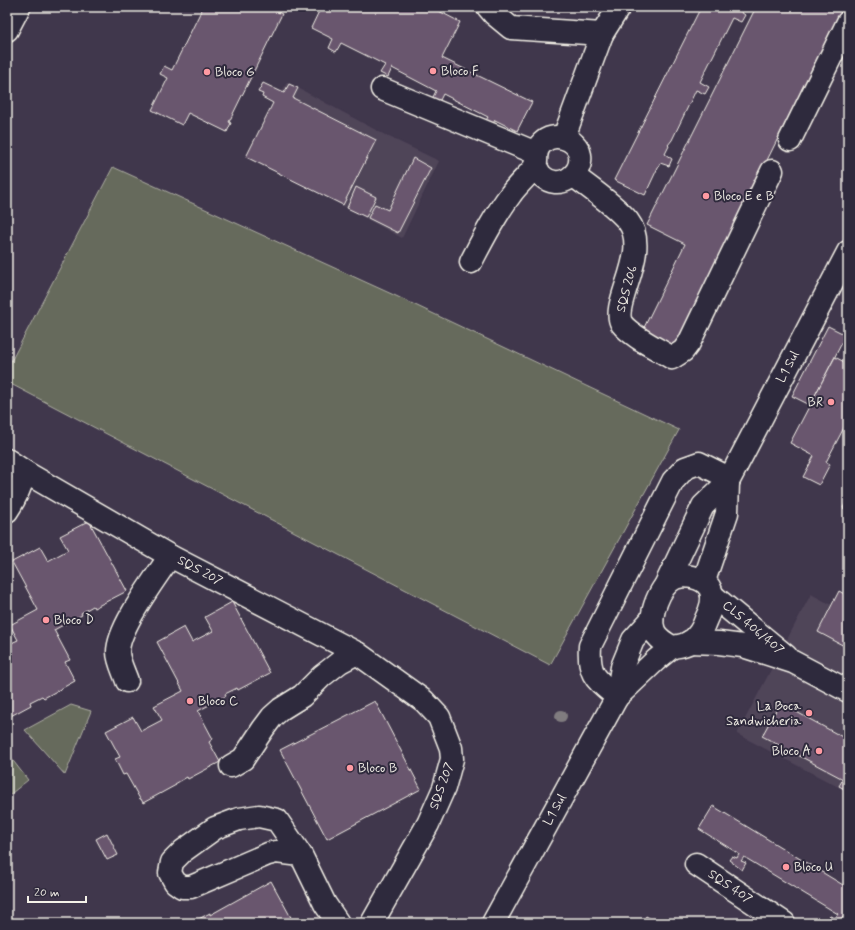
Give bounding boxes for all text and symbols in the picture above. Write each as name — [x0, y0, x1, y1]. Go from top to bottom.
place label: Bloco F — [441, 63, 479, 80]
place label: Bloco G — [215, 64, 255, 81]
marker: Bloco F — [428, 66, 438, 76]
marker: Bloco G — [202, 67, 212, 77]
place label: Bloco E e B — [714, 188, 774, 205]
marker: Bloco E e B — [701, 191, 711, 201]
street label: SQS 206 — [613, 264, 641, 314]
street label: L1 Sul — [773, 348, 803, 386]
place label: BR — [807, 394, 823, 411]
marker: BR — [826, 397, 836, 407]
street label: SQS 207 — [174, 552, 226, 590]
street label: CLS 406/407 — [718, 597, 788, 659]
place label: Bloco D — [54, 612, 94, 629]
marker: Bloco D — [41, 615, 51, 625]
place label: Bloco C — [198, 693, 238, 710]
marker: Bloco C — [185, 696, 195, 706]
place label: La Boca Sandwicheria — [726, 698, 801, 730]
marker: La Boca Sandwicheria — [804, 708, 814, 718]
place label: Bloco A — [772, 743, 811, 760]
marker: Bloco A — [814, 746, 824, 756]
place label: Bloco B — [358, 760, 397, 777]
street label: SQS 207 — [426, 760, 458, 812]
marker: Bloco B — [345, 763, 355, 773]
street label: L1 Sul — [539, 791, 571, 829]
place label: Bloco U — [794, 859, 833, 876]
marker: Bloco U — [781, 862, 791, 872]
street label: SQS 407 — [704, 866, 756, 908]
scale bar — [28, 878, 86, 904]
text: 20 m — [34, 885, 60, 901]

